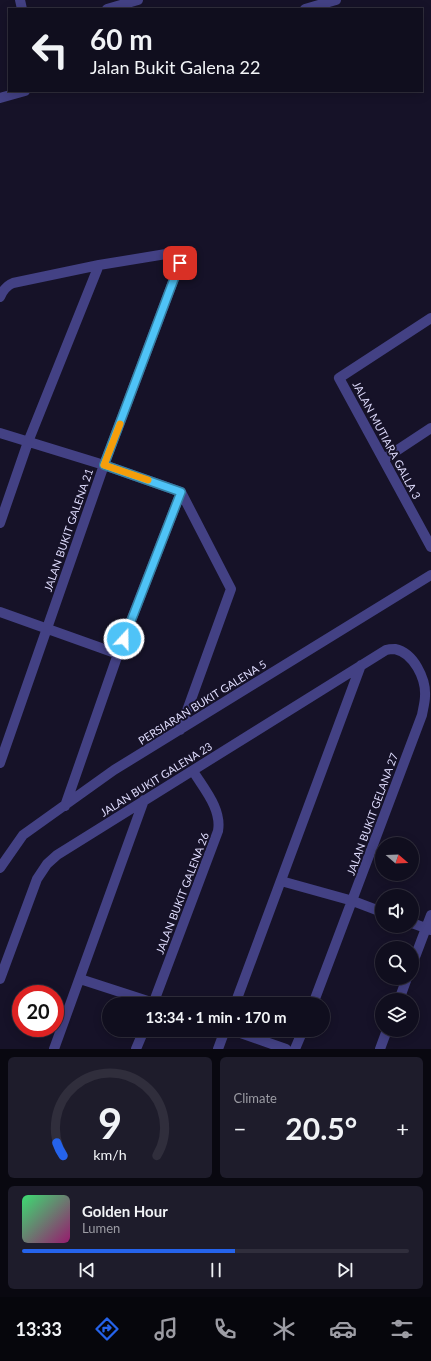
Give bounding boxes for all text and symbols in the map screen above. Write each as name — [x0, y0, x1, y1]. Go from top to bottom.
text: 60 m — [90, 22, 153, 56]
icon: left — [24, 24, 76, 76]
text: Jalan Bukit Galena 22 — [90, 56, 260, 78]
pin — [163, 246, 197, 280]
icon: arrive — [169, 252, 191, 274]
street label: JALAN MUTIARA GALLA 3 — [350, 379, 424, 501]
street label: JALAN BUKIT GALENA 21 — [41, 467, 95, 593]
position arrow — [103, 618, 145, 660]
street label: PERSIARAN BUKIT GALENA 5 — [136, 657, 268, 747]
street label: JALAN BUKIT GALENA 23 — [98, 739, 214, 819]
street label: JALAN BUKIT GELANA 27 — [344, 751, 400, 877]
street label: JALAN BUKIT GALENA 26 — [153, 830, 211, 956]
north arrow — [375, 837, 419, 881]
map controls — [375, 837, 419, 1037]
button: sound — [375, 889, 419, 933]
button: search — [375, 941, 419, 985]
speed limit sign: 20 — [12, 985, 64, 1037]
button: layers — [375, 993, 419, 1037]
text: 13:34 · 1 min · 170 m — [146, 1008, 286, 1026]
text: Climate — [234, 1090, 277, 1106]
text: 9 — [98, 1097, 122, 1147]
text: 20.5° — [285, 1110, 357, 1146]
text: − — [234, 1115, 246, 1142]
text: + — [396, 1115, 409, 1142]
text: km/h — [93, 1145, 126, 1162]
text: Golden Hour — [82, 1202, 168, 1220]
text: Lumen — [82, 1220, 120, 1236]
icon: previous — [76, 1259, 98, 1281]
icon: pause — [205, 1259, 227, 1281]
icon: next — [334, 1259, 356, 1281]
icon: directions — [93, 1315, 121, 1343]
icon: music — [152, 1315, 180, 1343]
icon: phone — [211, 1315, 239, 1343]
icon: climate — [270, 1315, 298, 1343]
icon: car — [329, 1315, 357, 1343]
icon: filters — [388, 1315, 416, 1343]
text: 13:33 — [15, 1318, 62, 1340]

